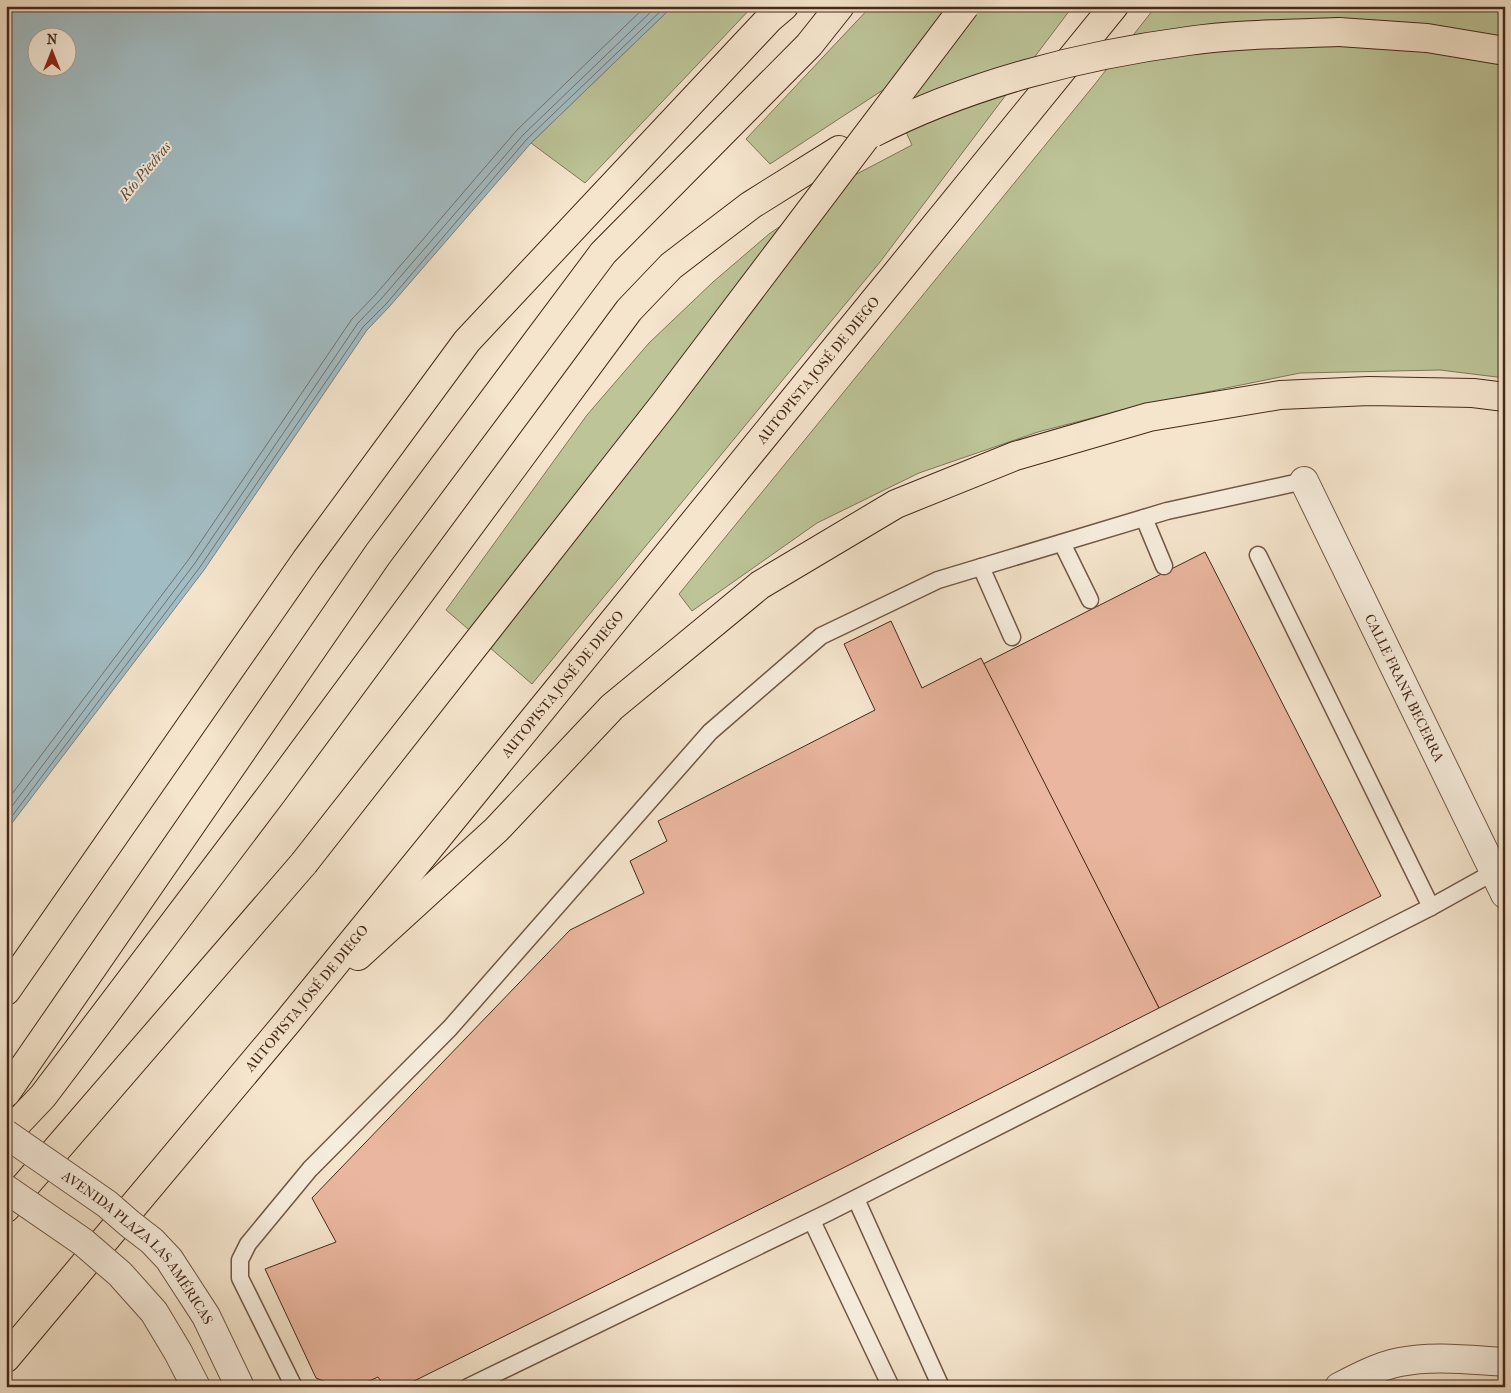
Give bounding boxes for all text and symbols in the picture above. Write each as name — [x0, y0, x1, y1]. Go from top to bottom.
north arrow — [28, 28, 78, 78]
text: N — [47, 31, 58, 48]
water label: Río Piedras — [115, 138, 175, 205]
street label: AUTOPISTA JOSÉ DE DIEGO — [752, 293, 883, 448]
street label: AUTOPISTA JOSÉ DE DIEGO — [497, 607, 627, 762]
street label: CALLE FRANK BECERRA — [1361, 611, 1448, 765]
street label: AUTOPISTA JOSÉ DE DIEGO — [241, 921, 372, 1075]
street label: AVENIDA PLAZA LAS AMÉRICAS — [58, 1166, 217, 1327]

